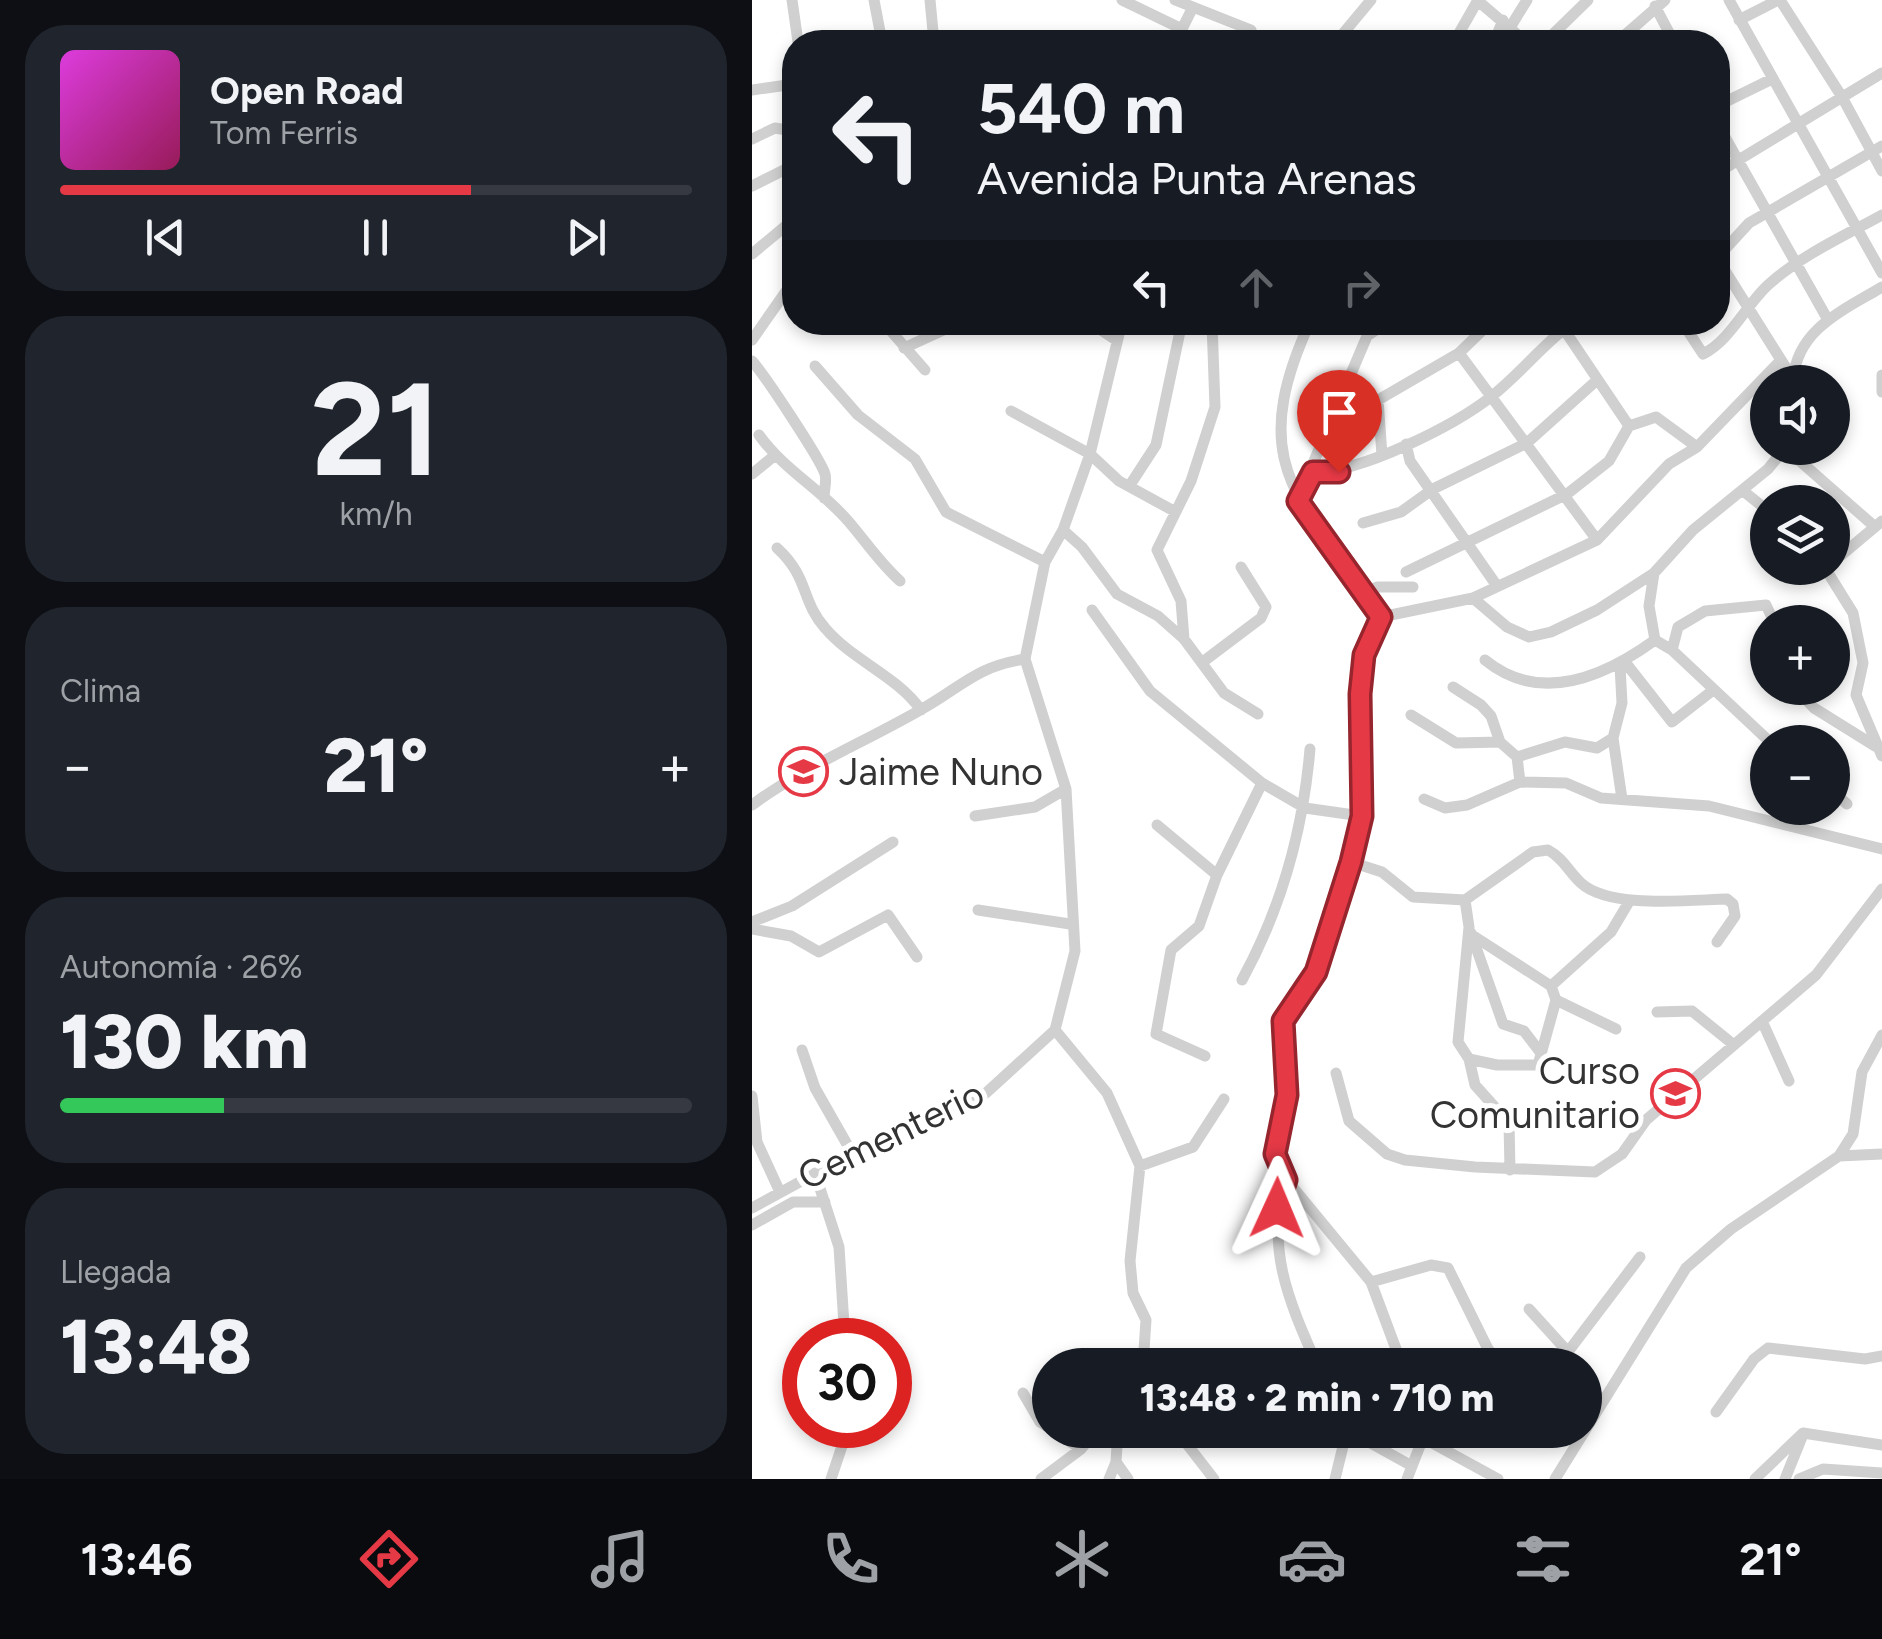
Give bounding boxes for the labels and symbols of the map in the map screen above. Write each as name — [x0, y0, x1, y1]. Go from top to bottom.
pin — [1297, 370, 1382, 473]
school or university icon: Jaime Nuno — [778, 746, 830, 798]
place label: Jaime Nuno — [839, 749, 1043, 795]
place label: Curso Comunitario — [1430, 1048, 1640, 1138]
school or university icon: Curso Comunitario — [1649, 1067, 1701, 1119]
street label: Cementerio — [791, 1070, 991, 1200]
position arrow — [1225, 1156, 1329, 1260]
speed limit sign: 30 — [782, 1318, 912, 1448]

